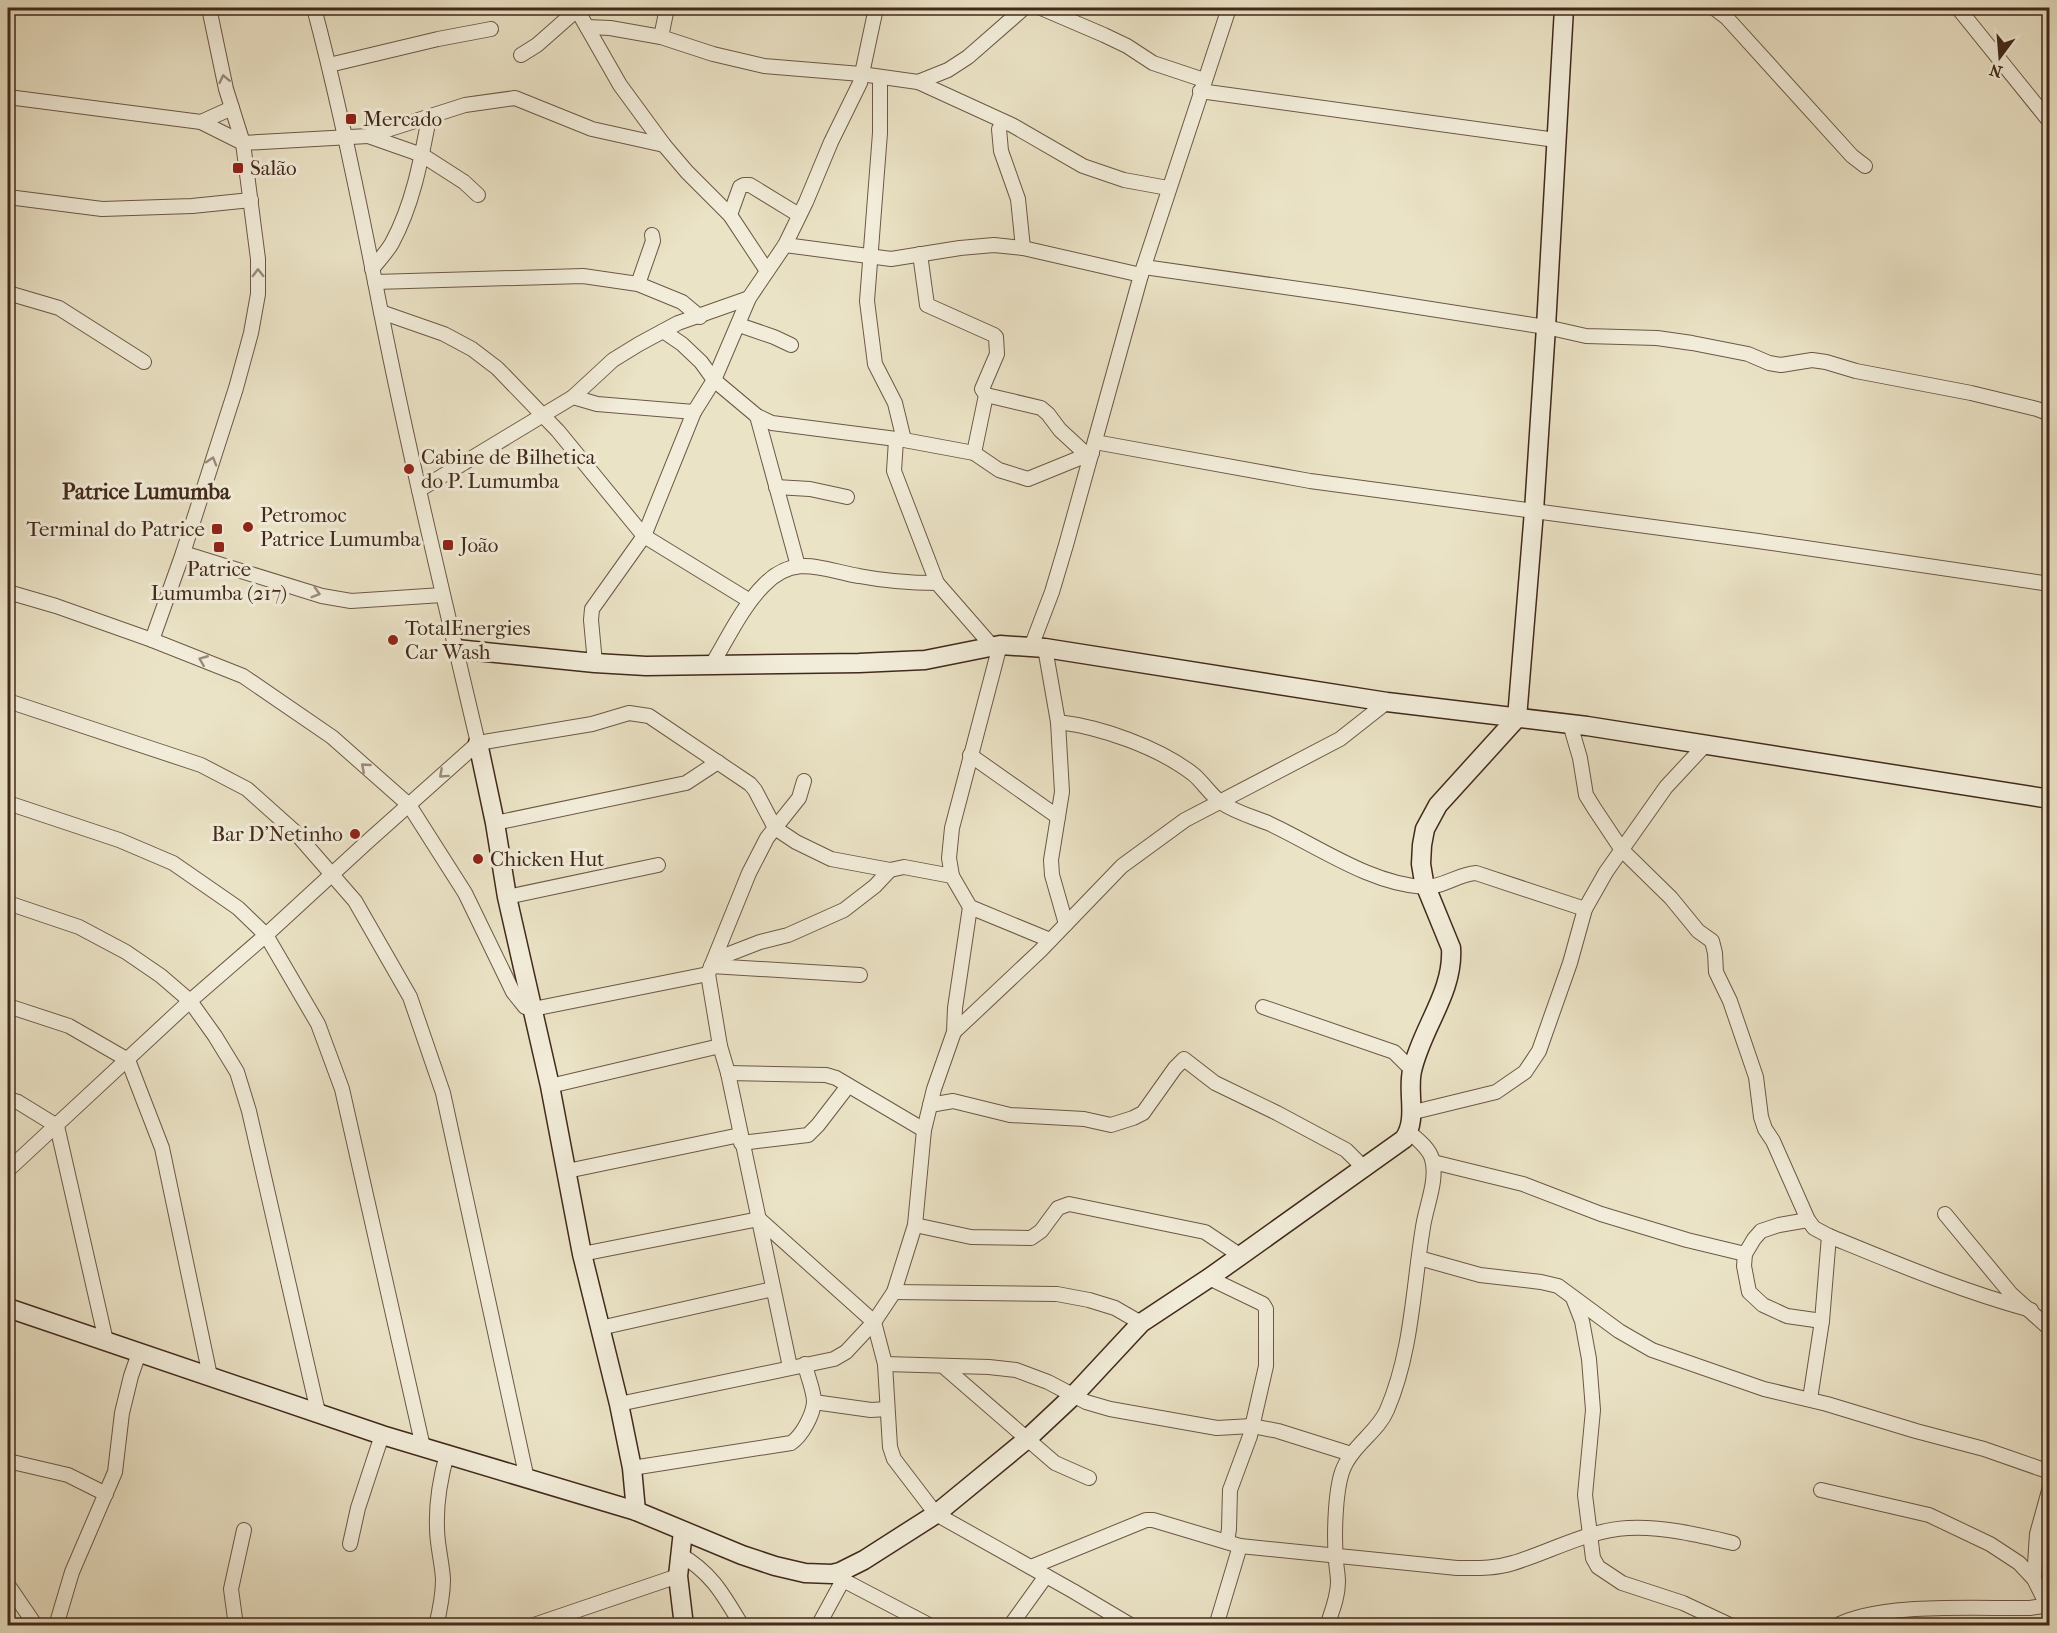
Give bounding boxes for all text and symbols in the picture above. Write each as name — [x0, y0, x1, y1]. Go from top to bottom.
north arrow — [1970, 27, 2030, 87]
text: N — [1987, 60, 2004, 82]
one-way arrow — [218, 74, 231, 84]
place label: Mercado — [363, 107, 442, 131]
marker: Mercado — [344, 112, 358, 126]
place label: Salão — [250, 156, 297, 180]
marker: Salão — [231, 161, 245, 175]
one-way arrow — [252, 268, 264, 277]
place label: Cabine de Bilhetica do P. Lumumba — [421, 445, 596, 493]
one-way arrow — [205, 456, 217, 467]
marker: Cabine de Bilhetica do P. Lumumba — [402, 462, 416, 476]
district label: Patrice Lumumba — [62, 479, 231, 505]
place label: Petromoc Patrice Lumumba — [260, 503, 421, 551]
place label: Terminal do Patrice — [26, 517, 205, 541]
marker: Petromoc Patrice Lumumba — [241, 520, 255, 534]
marker: Terminal do Patrice — [210, 522, 224, 536]
place label: João — [458, 533, 498, 557]
marker: João — [441, 538, 455, 552]
marker: Patrice Lumumba (217) — [212, 540, 226, 554]
place label: Patrice Lumumba (217) — [151, 557, 287, 605]
one-way arrow — [311, 586, 321, 599]
place label: TotalEnergies Car Wash — [405, 616, 531, 664]
marker: TotalEnergies Car Wash — [386, 633, 400, 647]
one-way arrow — [198, 655, 209, 667]
one-way arrow — [361, 763, 372, 774]
one-way arrow — [440, 767, 450, 778]
place label: Bar D’Netinho — [212, 822, 343, 846]
marker: Bar D’Netinho — [348, 827, 362, 841]
place label: Chicken Hut — [490, 847, 605, 871]
marker: Chicken Hut — [471, 852, 485, 866]

